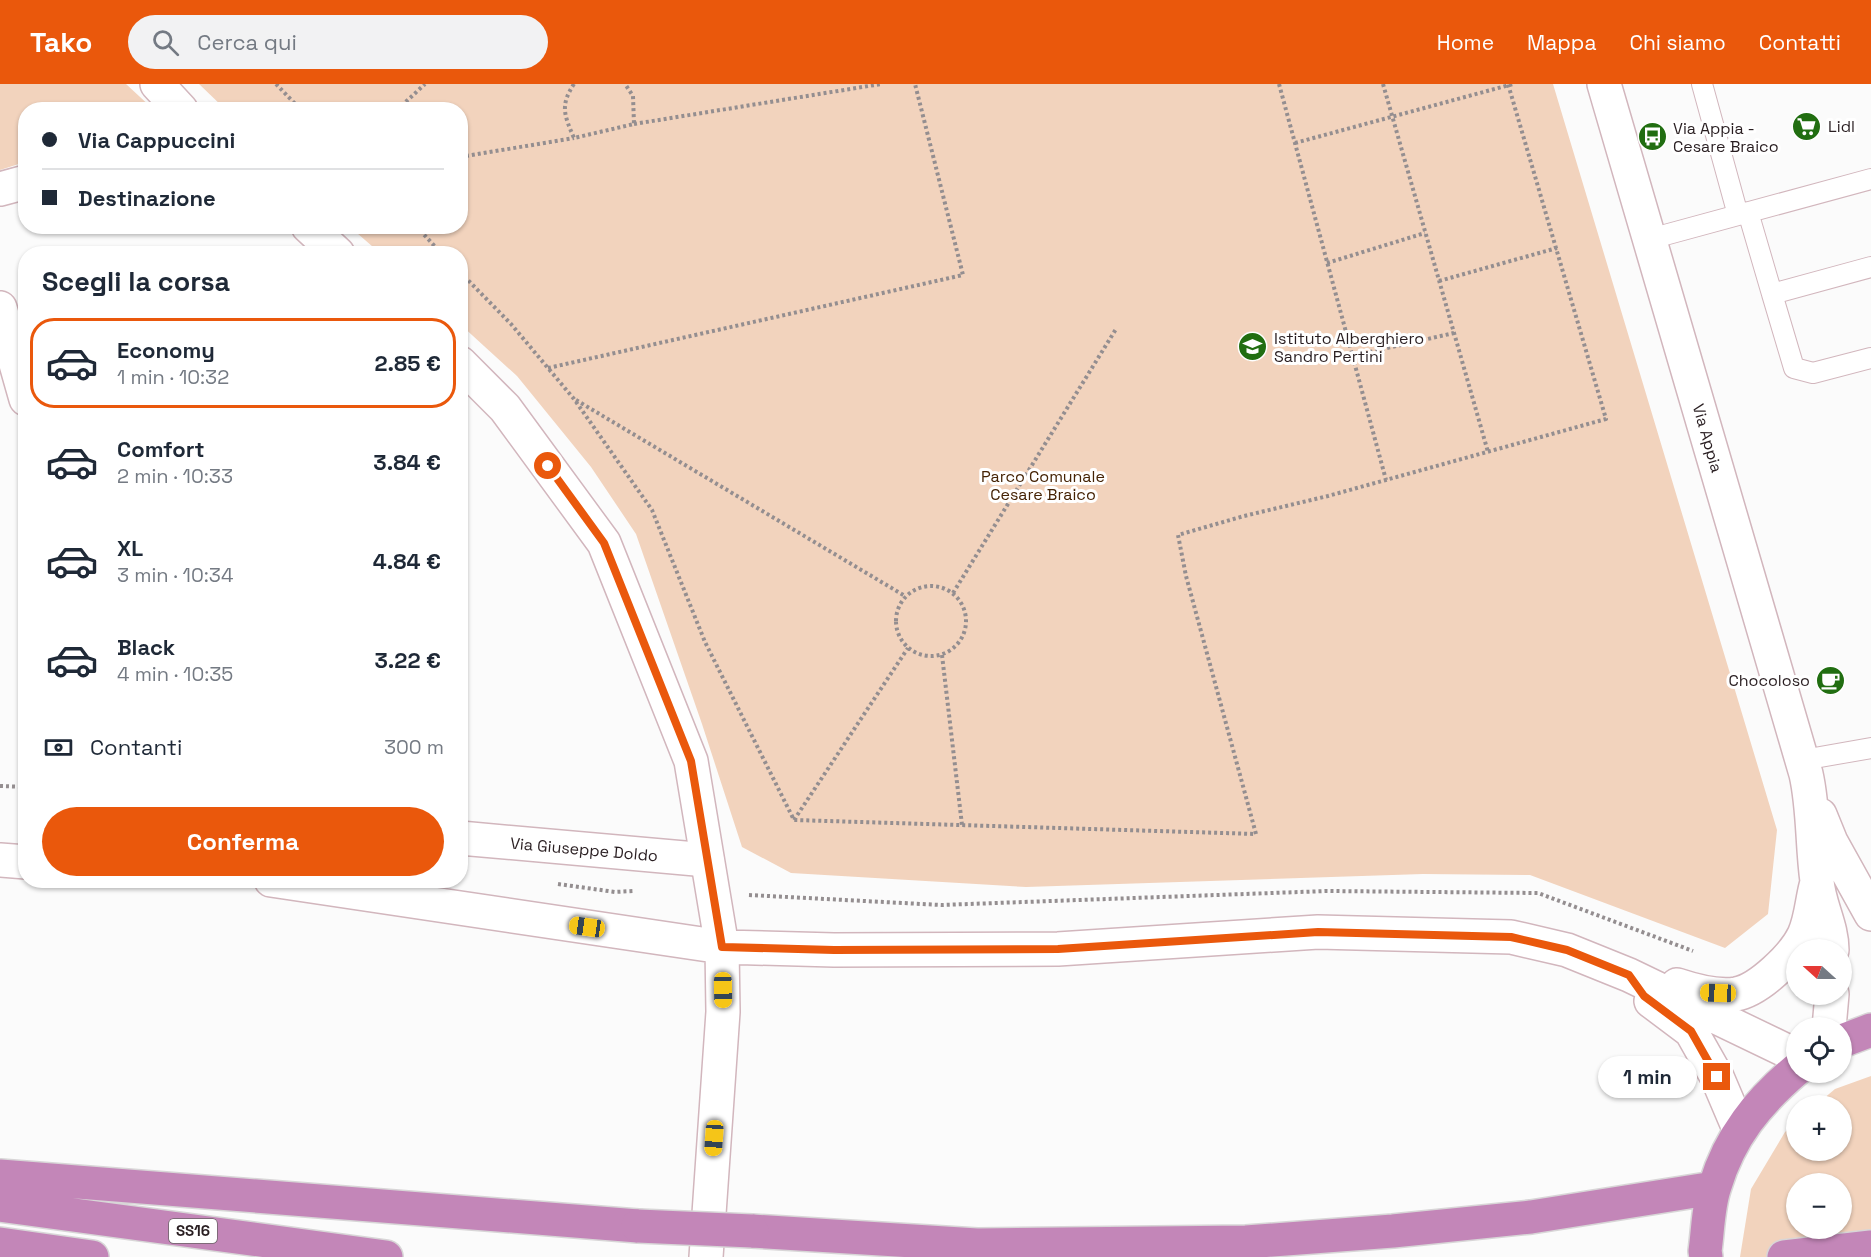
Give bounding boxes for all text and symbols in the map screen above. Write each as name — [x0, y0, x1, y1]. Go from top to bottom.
search box — [128, 15, 548, 69]
text: Tako — [30, 24, 92, 60]
icon: search — [149, 26, 182, 59]
text: Cerca qui — [197, 28, 297, 56]
text: Home — [1437, 29, 1494, 56]
text: Mappa — [1527, 29, 1596, 56]
text: Chi siamo — [1629, 29, 1726, 56]
text: Contatti — [1759, 29, 1841, 56]
supermarket icon: Lidl — [1791, 110, 1823, 142]
place label: Lidl — [1828, 116, 1855, 137]
place label: Via Appia - Cesare Braico — [1673, 118, 1779, 157]
bus stop icon: Via Appia - Cesare Braico — [1636, 121, 1668, 153]
text: Via Cappuccini — [78, 126, 235, 154]
text: Destinazione — [78, 184, 216, 212]
text: Scegli la corsa — [42, 264, 230, 299]
place label: Istituto Alberghiero Sandro Pertini — [1274, 328, 1424, 367]
school or university icon: Istituto Alberghiero Sandro Pertini — [1237, 331, 1269, 363]
icon: car — [45, 336, 99, 390]
text: Economy — [117, 336, 215, 364]
text: 2.85 € — [374, 349, 441, 377]
text: 1 min · 10:32 — [117, 364, 229, 390]
street label: Via Appia — [1688, 401, 1727, 475]
icon: car — [45, 435, 99, 489]
text: Comfort — [117, 435, 205, 463]
text: 3.84 € — [373, 448, 441, 476]
route start — [534, 452, 561, 479]
text: 2 min · 10:33 — [117, 463, 233, 489]
park label: Parco Comunale Cesare Braico — [981, 466, 1105, 505]
icon: car — [45, 534, 99, 588]
text: XL — [117, 534, 143, 562]
text: 4.84 € — [373, 547, 441, 575]
text: 3 min · 10:34 — [117, 562, 233, 588]
icon: car — [45, 633, 99, 687]
text: Black — [117, 633, 175, 661]
text: 3.22 € — [374, 646, 441, 674]
text: 4 min · 10:35 — [117, 661, 233, 687]
cafe icon: Chocoloso — [1815, 664, 1847, 696]
place label: Chocoloso — [1728, 670, 1810, 691]
icon: cash — [42, 731, 75, 764]
text: Contanti — [90, 733, 182, 761]
text: 300 m — [384, 734, 444, 760]
button: Conferma — [42, 807, 444, 876]
street label: Via Giuseppe Doldo — [509, 833, 659, 866]
car — [568, 916, 606, 938]
north arrow — [1786, 939, 1852, 1005]
map controls — [1786, 939, 1852, 1239]
car — [714, 972, 732, 1008]
car — [1700, 983, 1736, 1003]
button: locate — [1786, 1017, 1852, 1083]
callout: 1 min — [1597, 1056, 1696, 1098]
route end — [1703, 1063, 1730, 1090]
text: 1 min — [1623, 1064, 1672, 1090]
button: + — [1786, 1095, 1852, 1161]
car — [704, 1119, 724, 1157]
button: − — [1786, 1173, 1852, 1239]
road number: SS16 — [169, 1219, 217, 1243]

